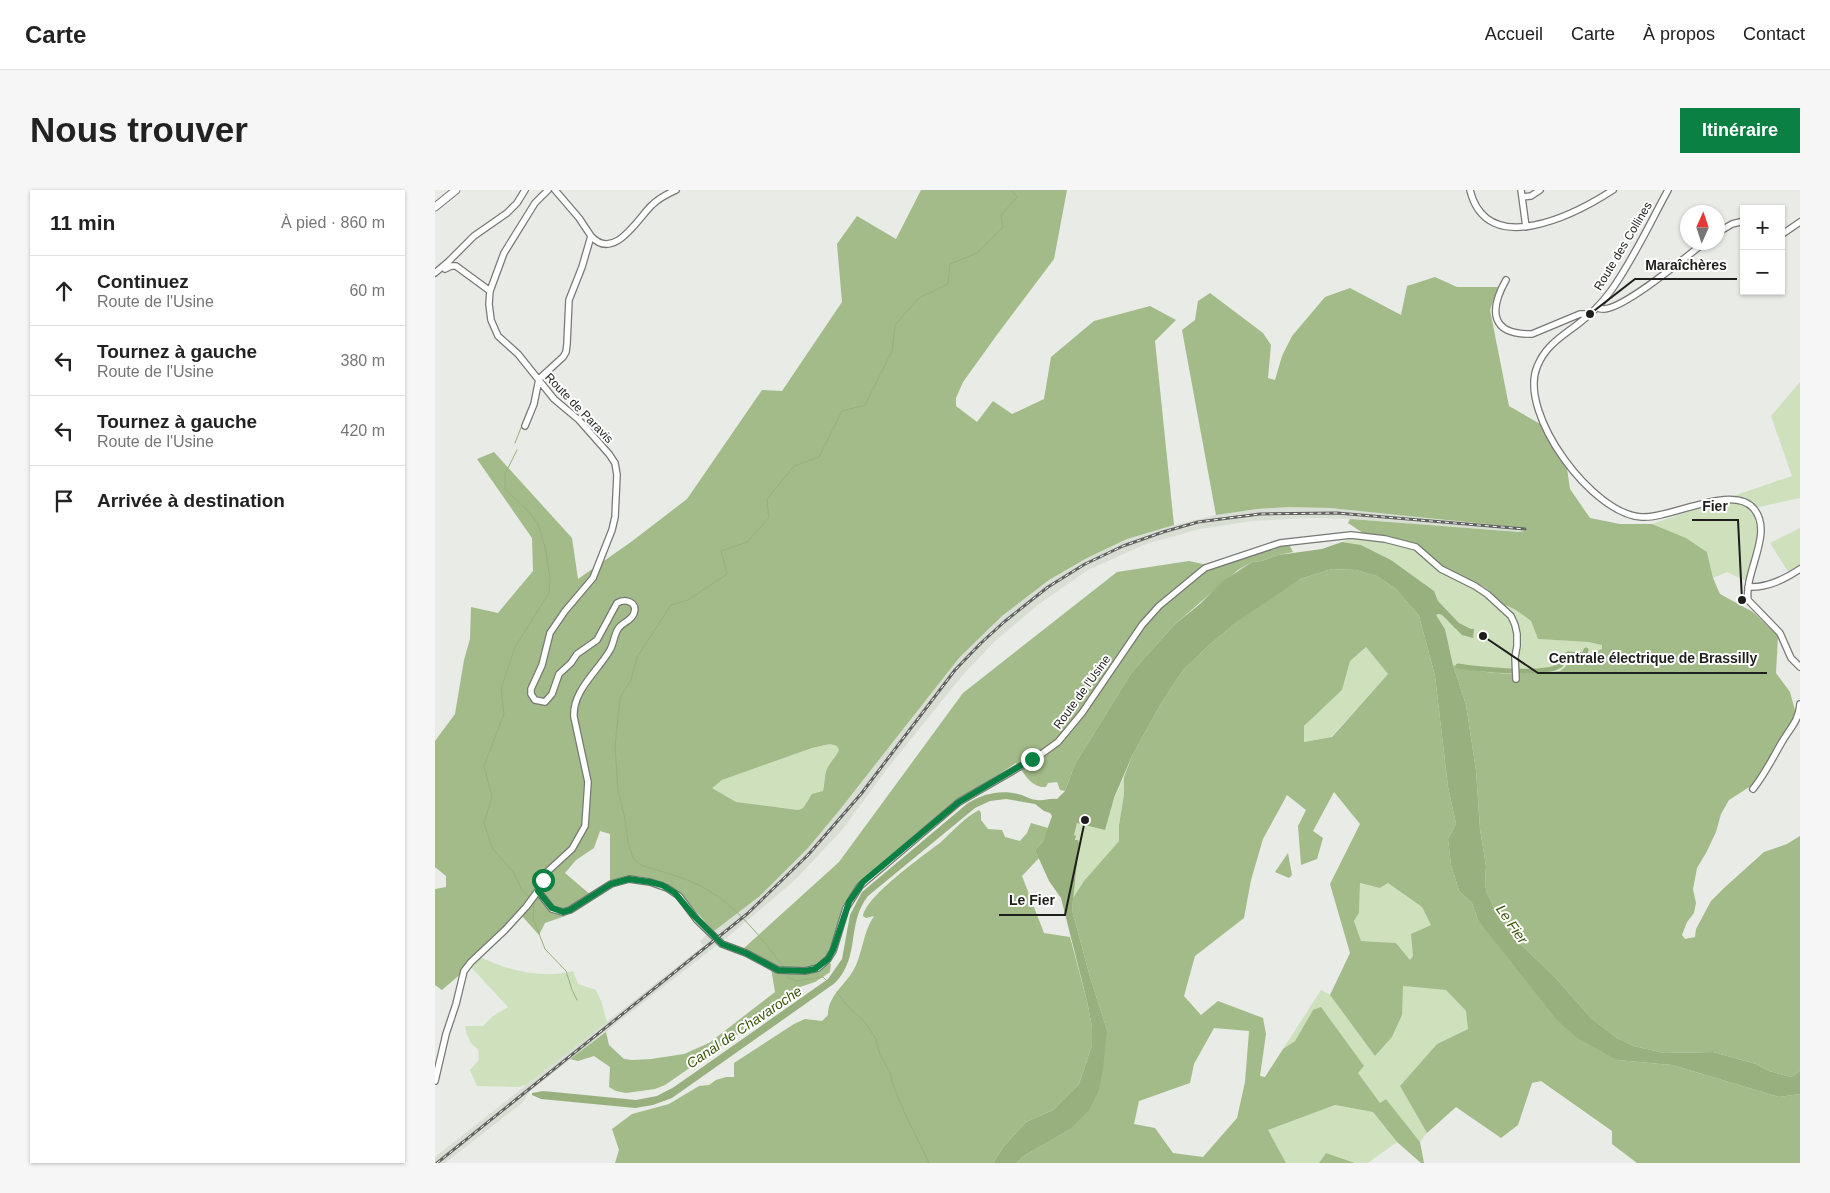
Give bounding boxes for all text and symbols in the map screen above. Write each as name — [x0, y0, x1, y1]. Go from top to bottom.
text: Carte — [25, 21, 86, 48]
text: Accueil — [1485, 24, 1543, 44]
text: Carte — [1571, 24, 1615, 44]
text: À propos — [1643, 24, 1715, 44]
text: Contact — [1743, 24, 1805, 44]
button: Itinéraire — [1680, 108, 1800, 153]
text: Nous trouver — [30, 110, 248, 149]
street label: Route des Collines — [1591, 199, 1655, 293]
north arrow — [1680, 205, 1725, 250]
map controls — [1740, 205, 1785, 295]
button: + — [1740, 205, 1785, 250]
text: 11 min — [50, 211, 115, 234]
text: À pied · 860 m — [281, 214, 385, 231]
callout: Maraîchères — [1635, 250, 1737, 279]
button: − — [1740, 250, 1785, 295]
text: Maraîchères — [1645, 257, 1727, 273]
text: Continuez — [97, 271, 189, 292]
icon: ahead — [50, 277, 78, 305]
text: 60 m — [349, 282, 385, 299]
text: Route de l'Usine — [97, 293, 214, 310]
text: Tournez à gauche — [97, 341, 257, 362]
icon: left — [50, 347, 78, 375]
text: 380 m — [341, 352, 385, 369]
text: Route de l'Usine — [97, 363, 214, 380]
street label: Route de Paravis — [542, 370, 616, 446]
text: Tournez à gauche — [97, 411, 257, 432]
icon: left — [50, 417, 78, 445]
text: 420 m — [341, 422, 385, 439]
text: Route de l'Usine — [97, 433, 214, 450]
icon: arrive — [50, 487, 78, 515]
text: Arrivée à destination — [97, 490, 285, 511]
callout: Fier — [1692, 491, 1738, 520]
text: Fier — [1702, 498, 1728, 514]
callout: Centrale électrique de Brassilly — [1538, 644, 1767, 673]
text: Centrale électrique de Brassilly — [1549, 650, 1757, 666]
street label: Route de l'Usine — [1051, 652, 1114, 732]
route end — [1021, 748, 1044, 771]
route start — [532, 869, 555, 892]
callout: Le Fier — [999, 886, 1065, 915]
text: Le Fier — [1009, 892, 1056, 908]
water label: Le Fier — [1493, 902, 1532, 948]
water label: Canal de Chavaroche — [683, 982, 805, 1071]

